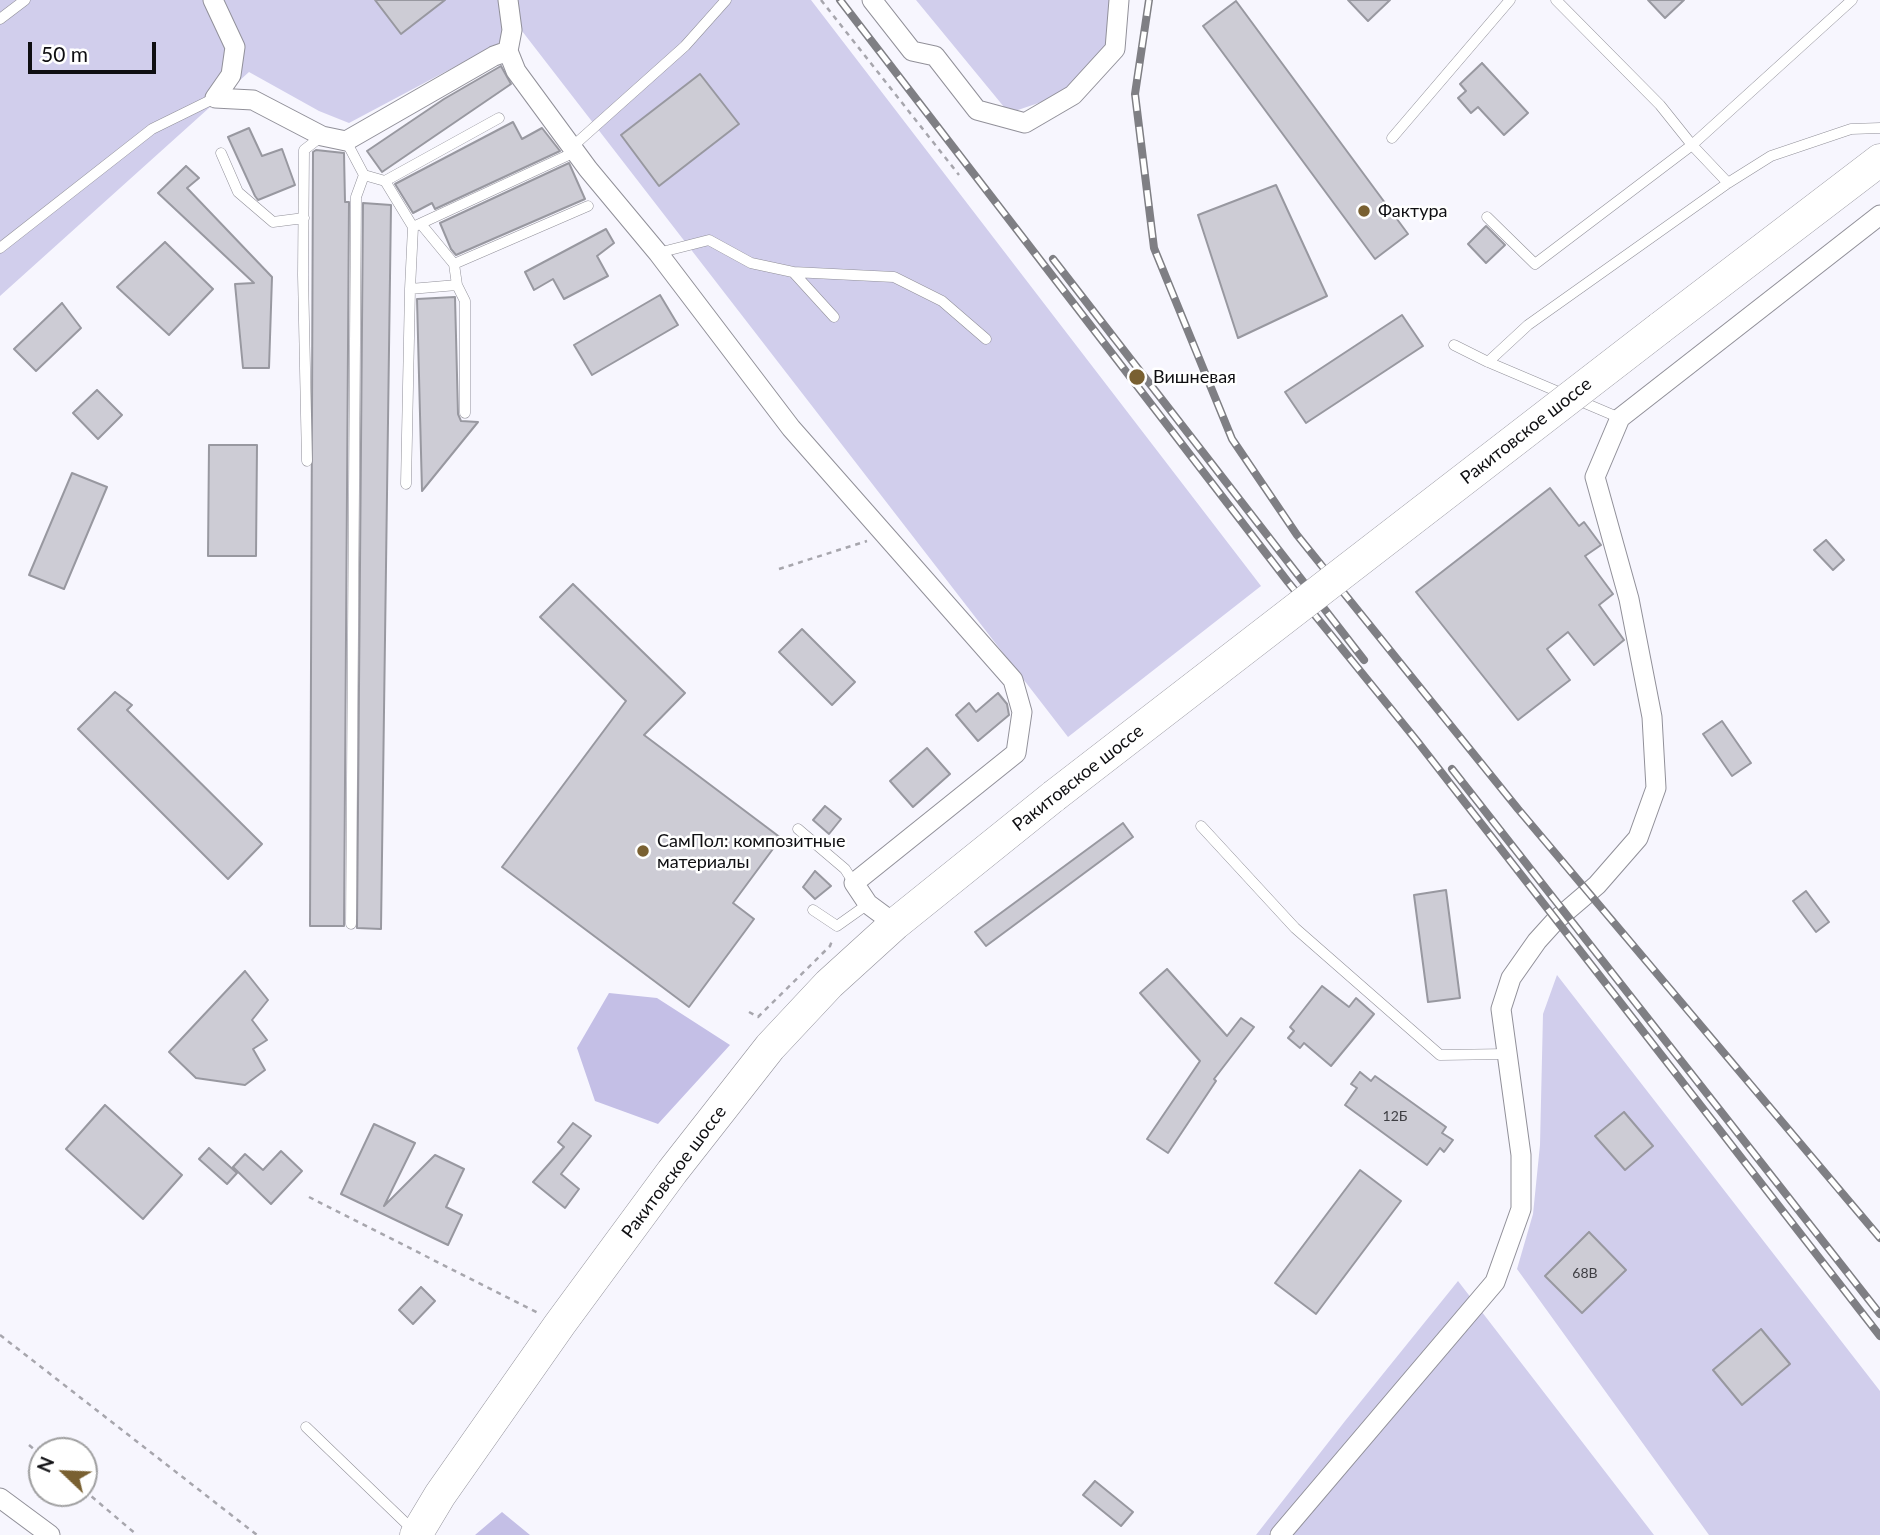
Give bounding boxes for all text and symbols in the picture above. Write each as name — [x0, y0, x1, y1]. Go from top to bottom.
scale bar — [32, 28, 159, 72]
text: 50 m — [41, 41, 88, 66]
place label: Фактура — [1378, 200, 1447, 222]
marker: Фактура — [1356, 203, 1372, 219]
place label: Вишневая — [1153, 366, 1236, 388]
marker: Вишневая — [1127, 367, 1147, 387]
street label: Ракитовское шоссе — [1456, 373, 1596, 489]
street label: Ракитовское шоссе — [1008, 720, 1148, 836]
place label: СамПол: композитные материалы — [657, 830, 845, 872]
marker: СамПол: композитные материалы — [635, 843, 651, 859]
street label: Ракитовское шоссе — [617, 1102, 731, 1242]
house number: 12Б — [1383, 1108, 1407, 1124]
house number: 68В — [1572, 1265, 1598, 1281]
north arrow — [28, 1437, 98, 1507]
text: N — [32, 1453, 58, 1476]

